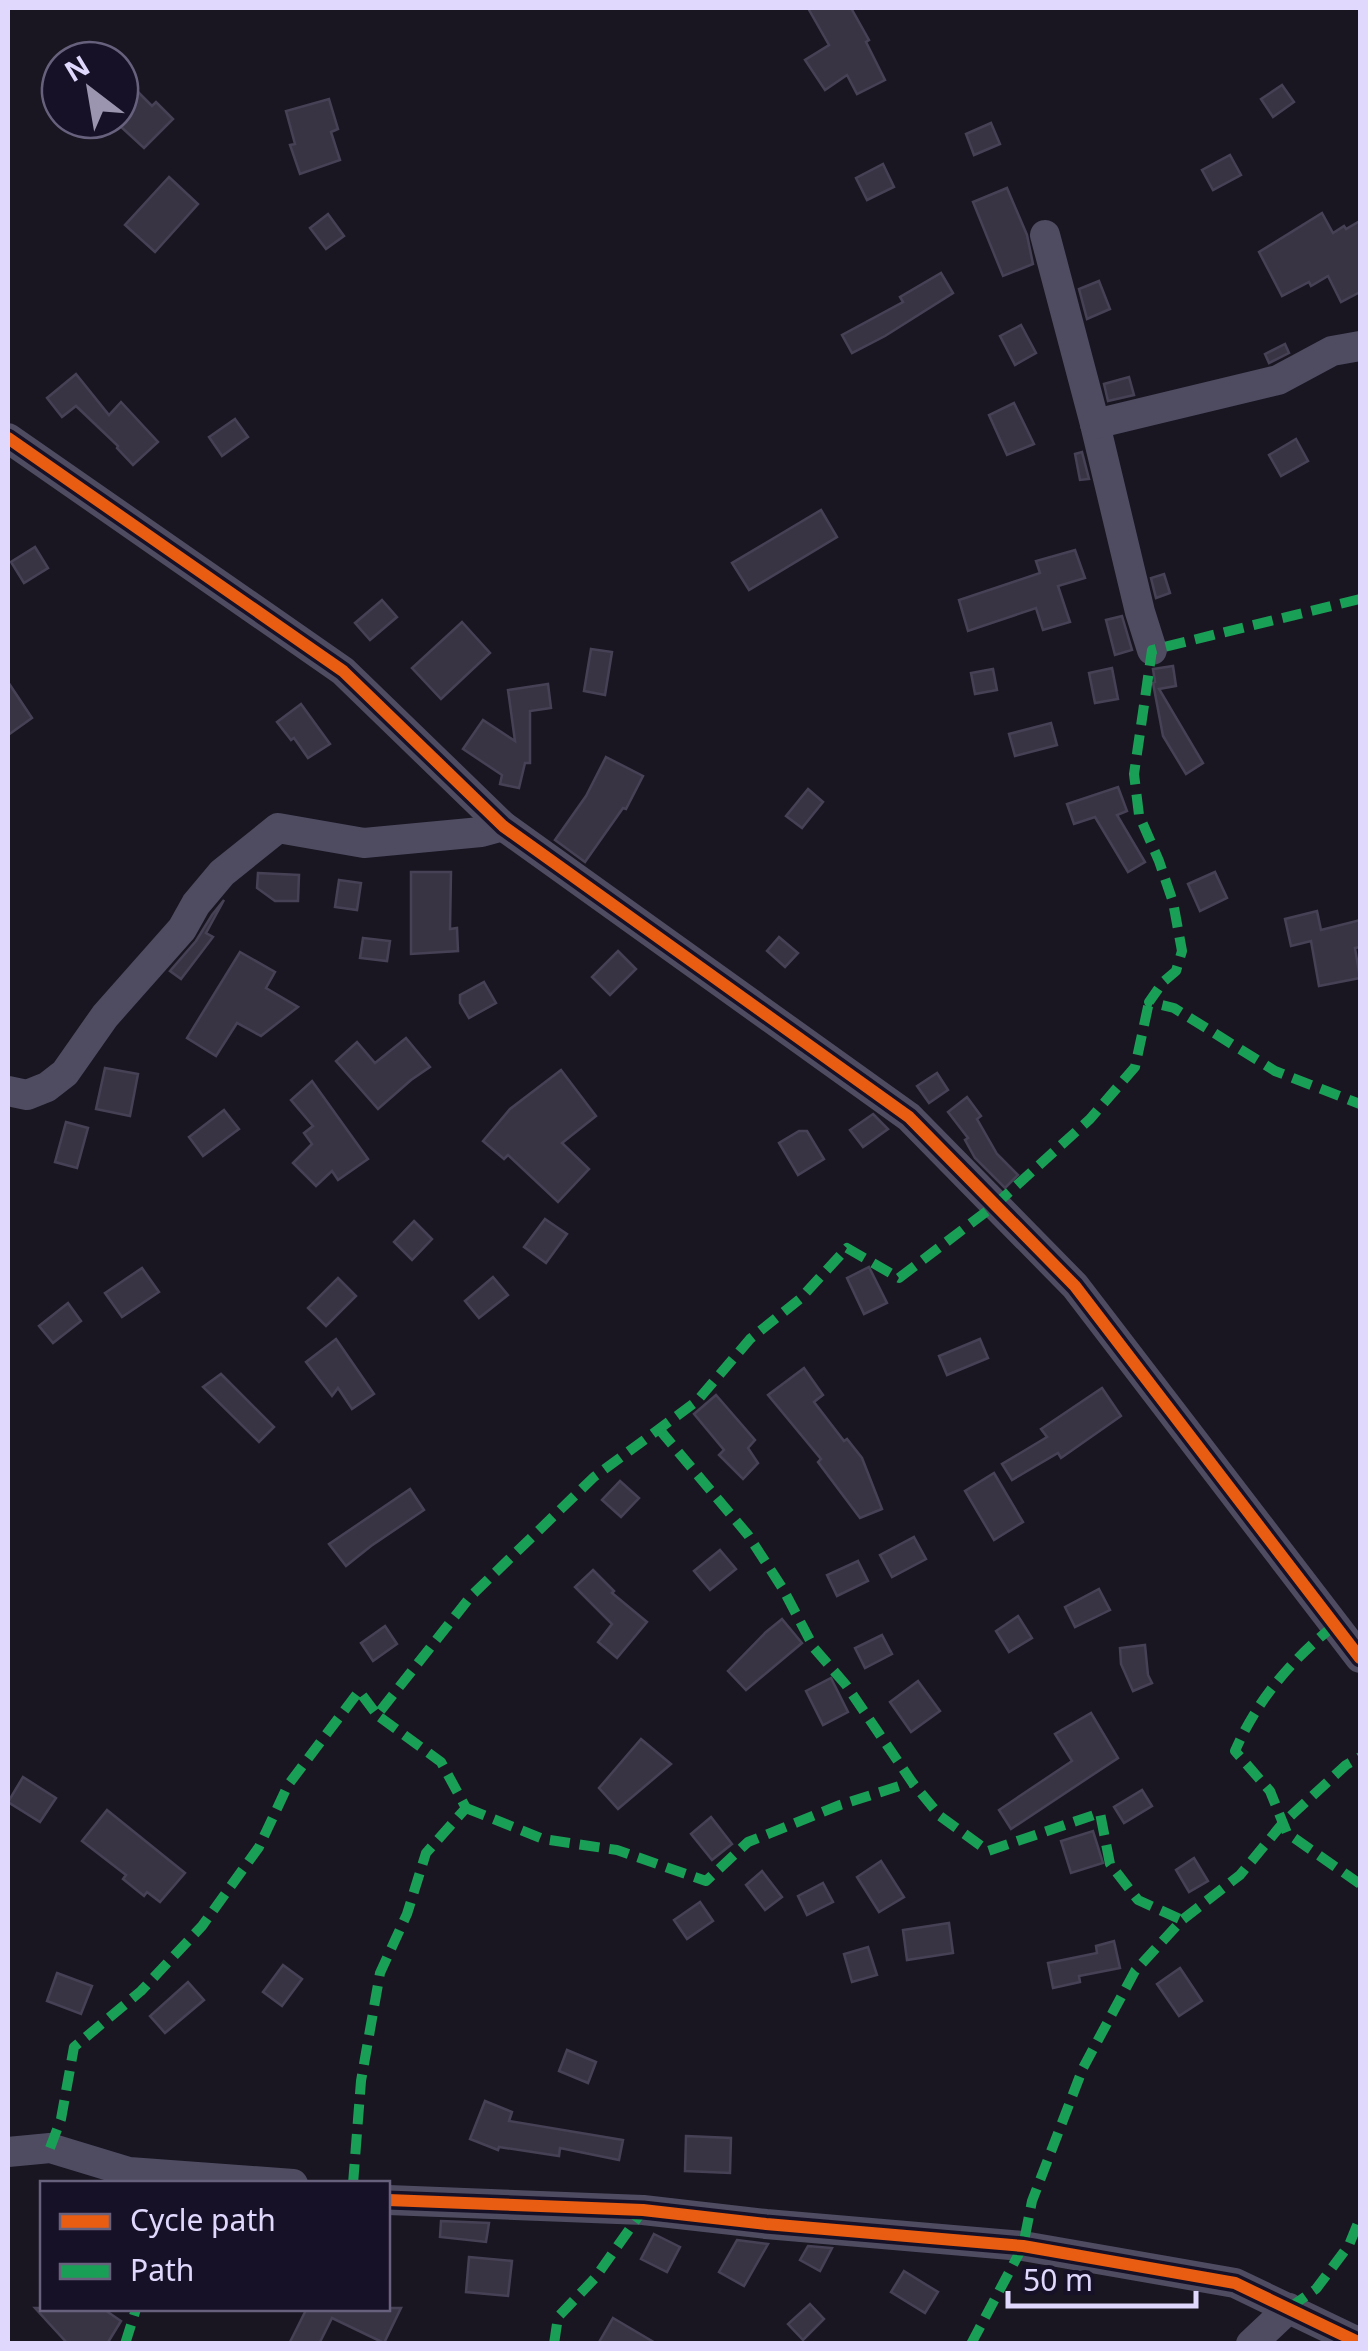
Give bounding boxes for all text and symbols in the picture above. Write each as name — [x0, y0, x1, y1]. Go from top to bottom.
north arrow — [40, 40, 140, 140]
text: N — [57, 46, 96, 90]
legend — [40, 2181, 390, 2311]
text: Cycle path — [130, 2199, 276, 2240]
scale bar — [1008, 2246, 1196, 2308]
text: Path — [130, 2249, 194, 2290]
text: 50 m — [1023, 2259, 1093, 2300]

